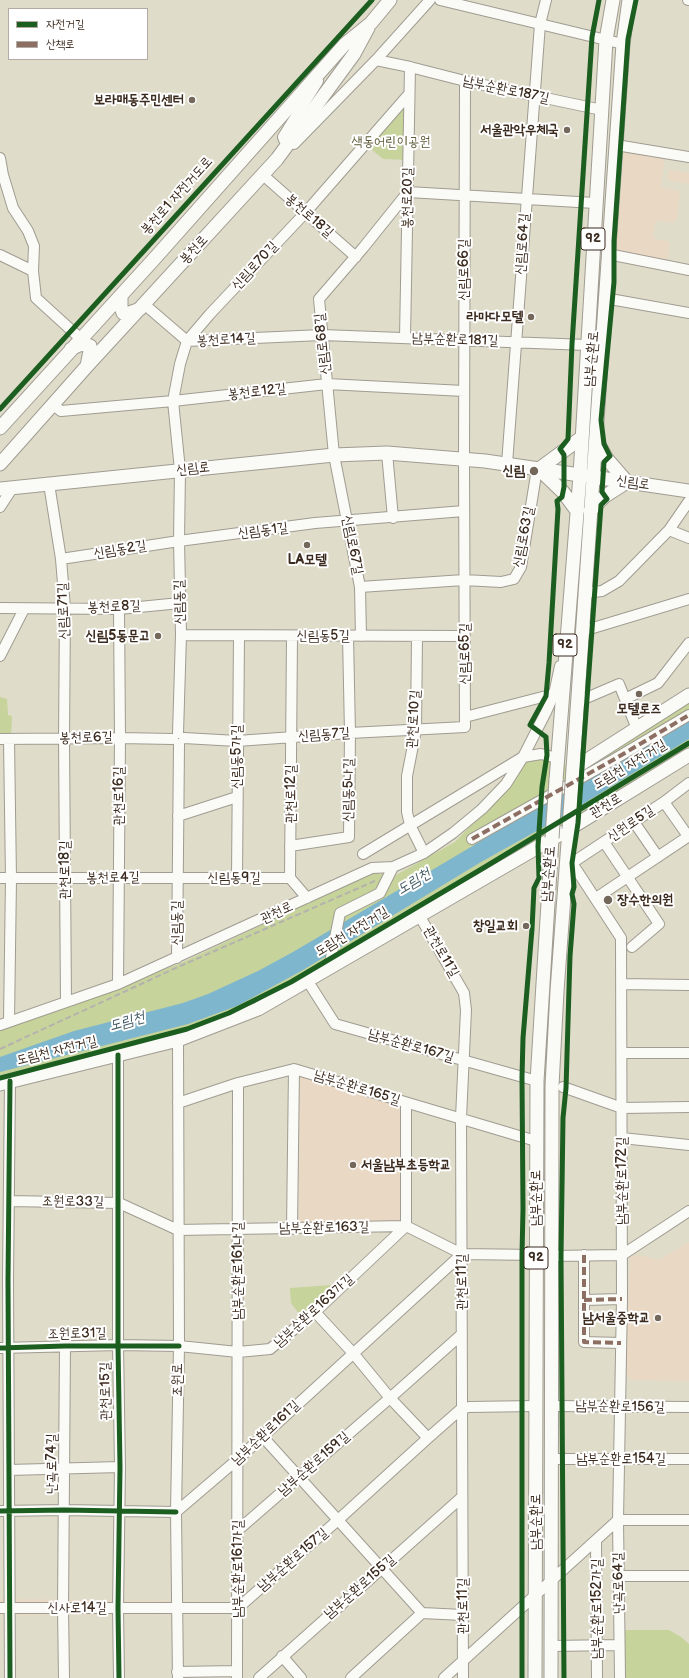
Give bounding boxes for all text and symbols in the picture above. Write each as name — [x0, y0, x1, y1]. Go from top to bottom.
legend — [8, 8, 148, 60]
text: 자전거길 — [46, 17, 85, 32]
text: 산책로 — [46, 37, 75, 52]
street label: 남부순환로187길 — [461, 73, 551, 107]
place label: 보라매동주민센터 — [94, 92, 184, 108]
marker: 보라매동주민센터 — [187, 95, 197, 105]
place label: 서울관악우체국 — [480, 122, 559, 138]
marker: 서울관악우체국 — [562, 125, 572, 135]
park label: 색동어린이공원 — [352, 134, 430, 150]
street label: 봉천로1 자전거도로 — [138, 153, 216, 239]
street label: 봉천로20길 — [399, 167, 417, 229]
street label: 봉천로18길 — [281, 190, 337, 242]
street label: 신림로64길 — [512, 212, 534, 276]
road number: 92 — [581, 228, 605, 250]
street label: 봉천로 — [176, 232, 212, 268]
street label: 신림로70길 — [228, 238, 282, 294]
street label: 신림로66길 — [456, 239, 472, 301]
place label: 라마다모텔 — [467, 309, 523, 325]
street label: 신림로68길 — [311, 312, 335, 376]
marker: 라마다모텔 — [526, 312, 536, 322]
street label: 봉천로14길 — [196, 330, 256, 350]
street label: 남부순환로181길 — [411, 330, 499, 350]
street label: 남부순환로 — [581, 330, 603, 388]
street label: 봉천로12길 — [227, 381, 287, 403]
street label: 신림로 — [175, 459, 211, 479]
place label: 신림 — [502, 463, 525, 479]
marker: 신림 — [528, 465, 540, 477]
street label: 신림로 — [615, 472, 651, 494]
street label: 신림로63길 — [510, 505, 538, 569]
street label: 신림로67길 — [338, 514, 366, 576]
street label: 신림동1길 — [237, 520, 289, 542]
street label: 신림동2길 — [92, 538, 148, 562]
marker: LA모텔 — [302, 540, 312, 550]
place label: LA모텔 — [287, 552, 327, 568]
street label: 신림동길 — [171, 579, 189, 625]
street label: 신림로71길 — [55, 582, 73, 640]
street label: 봉천로8길 — [87, 598, 141, 616]
street label: 신림로65길 — [457, 623, 473, 685]
place label: 신림5동문고 — [86, 628, 150, 644]
street label: 신림동5길 — [296, 628, 350, 644]
marker: 신림5동문고 — [153, 631, 163, 641]
road number: 92 — [553, 634, 577, 656]
street label: 관천로10길 — [404, 689, 424, 749]
marker: 모텔로즈 — [634, 689, 644, 699]
place label: 모텔로즈 — [616, 701, 662, 717]
street label: 신림동5가길 — [229, 725, 245, 789]
street label: 신림동7길 — [298, 725, 350, 745]
street label: 봉천로6길 — [59, 729, 113, 747]
street label: 도림천 자전거길 — [590, 737, 670, 793]
street label: 신림동5나길 — [340, 758, 358, 822]
street label: 관천로12길 — [283, 765, 299, 823]
street label: 관천로16길 — [111, 766, 127, 826]
street label: 관천로 — [587, 790, 625, 822]
street label: 신원로5길 — [604, 802, 658, 846]
street label: 관천로18길 — [57, 841, 73, 899]
street label: 남부순환로 — [539, 845, 559, 903]
water label: 도림천 — [394, 865, 434, 899]
street label: 봉천로4길 — [86, 869, 140, 887]
street label: 신림동9길 — [207, 870, 261, 886]
place label: 장수한의원 — [617, 892, 673, 908]
marker: 장수한의원 — [602, 894, 614, 906]
street label: 관천로 — [258, 898, 296, 928]
street label: 신림동길 — [169, 900, 185, 946]
street label: 도림천 자전거길 — [312, 904, 392, 960]
place label: 창일교회 — [473, 918, 518, 934]
marker: 창일교회 — [521, 921, 531, 931]
street label: 관천로11길 — [420, 924, 462, 980]
water label: 도림천 — [107, 1008, 147, 1036]
street label: 남부순환로167길 — [366, 1026, 456, 1066]
street label: 도림천 자전거길 — [15, 1033, 99, 1069]
street label: 남부순환로165길 — [312, 1067, 402, 1109]
street label: 남부순환로172길 — [614, 1137, 630, 1225]
place label: 서울남부초등학교 — [361, 1157, 451, 1173]
marker: 서울남부초등학교 — [348, 1160, 358, 1170]
street label: 남부순환로 — [528, 1170, 544, 1226]
street label: 조원로33길 — [42, 1193, 104, 1211]
street label: 남부순환로163길 — [279, 1219, 369, 1237]
street label: 남부순환로161나길 — [230, 1222, 246, 1320]
road number: 92 — [524, 1247, 548, 1269]
street label: 관천로11길 — [454, 1254, 470, 1310]
street label: 남부순환로163가길 — [271, 1271, 357, 1351]
place label: 남서울중학교 — [582, 1310, 650, 1326]
marker: 남서울중학교 — [653, 1313, 663, 1323]
street label: 조원로31길 — [47, 1325, 107, 1343]
street label: 관천로15길 — [97, 1362, 115, 1420]
street label: 조원로 — [169, 1363, 187, 1397]
street label: 남부순환로161길 — [228, 1397, 304, 1469]
street label: 남부순환로156길 — [575, 1398, 665, 1416]
street label: 남부순환로159길 — [275, 1428, 353, 1500]
street label: 난곡로74길 — [44, 1434, 60, 1494]
street label: 남부순환로154길 — [576, 1451, 666, 1467]
street label: 남부순환로 — [528, 1494, 544, 1550]
street label: 남부순환로161가길 — [230, 1520, 246, 1618]
street label: 남부순환로157길 — [254, 1525, 332, 1595]
street label: 남부순환로155길 — [321, 1551, 399, 1623]
street label: 난곡로64길 — [610, 1552, 628, 1614]
street label: 남부순환로152가길 — [589, 1559, 605, 1659]
street label: 관천로11길 — [455, 1578, 471, 1634]
street label: 신사로14길 — [47, 1600, 107, 1616]

